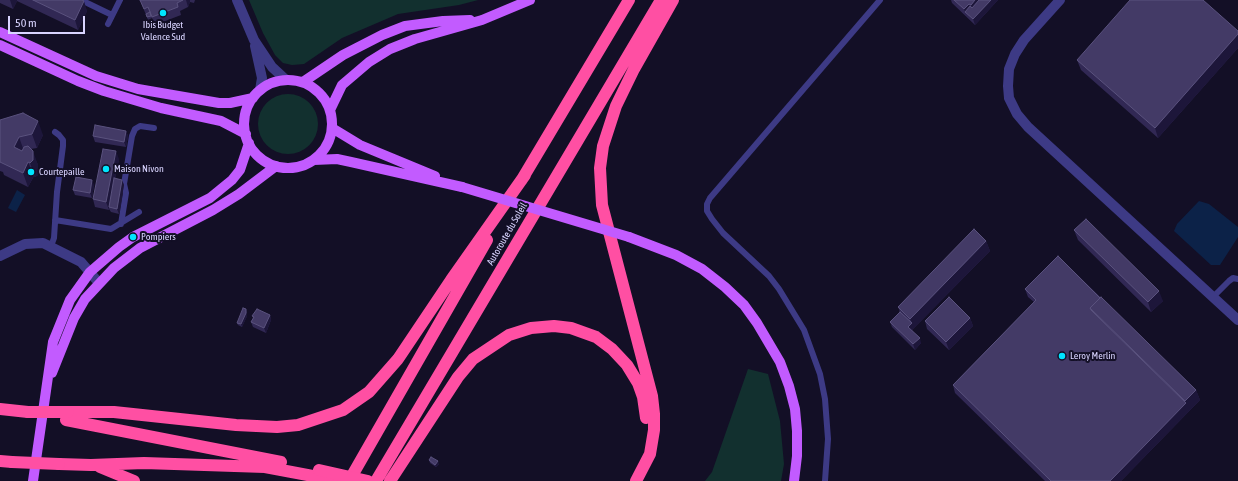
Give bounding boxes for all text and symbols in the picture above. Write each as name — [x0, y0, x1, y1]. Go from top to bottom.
scale bar — [10, 8, 87, 34]
marker: Ibis Budget Valence Sud — [158, 8, 168, 18]
text: 50 m — [15, 16, 37, 30]
place label: Ibis Budget Valence Sud — [141, 19, 185, 42]
place label: Maison Nivon — [114, 163, 164, 175]
marker: Maison Nivon — [101, 164, 111, 174]
place label: Courtepaille — [39, 166, 85, 178]
marker: Courtepaille — [26, 167, 36, 177]
street label: Autoroute du Soleil — [484, 201, 530, 267]
place label: Pompiers — [141, 231, 176, 243]
marker: Pompiers — [128, 232, 138, 242]
place label: Leroy Merlin — [1070, 350, 1115, 362]
marker: Leroy Merlin — [1057, 351, 1067, 361]

